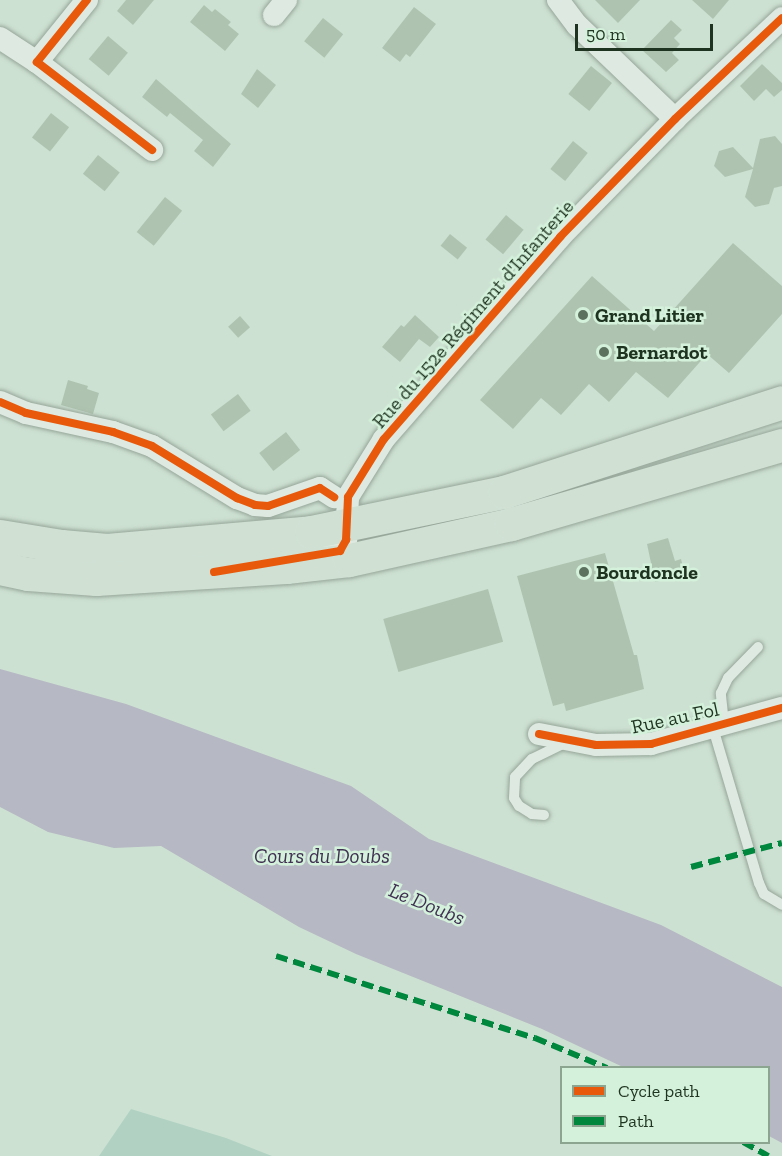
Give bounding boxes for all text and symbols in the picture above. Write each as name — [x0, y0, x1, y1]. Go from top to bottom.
scale bar — [578, 12, 716, 50]
text: 50 m — [586, 23, 625, 45]
street label: Rue du 152e Régiment d'Infanterie — [367, 195, 579, 433]
place label: Grand Litier — [595, 303, 704, 327]
marker: Grand Litier — [576, 308, 590, 322]
place label: Bernardot — [616, 340, 708, 364]
marker: Bernardot — [597, 345, 611, 359]
place label: Bourdoncle — [596, 560, 698, 584]
marker: Bourdoncle — [577, 565, 591, 579]
street label: Rue au Fol — [629, 697, 721, 739]
water label: Cours du Doubs — [254, 843, 390, 869]
water label: Le Doubs — [385, 877, 469, 931]
legend — [560, 1066, 770, 1144]
text: Cycle path — [618, 1080, 700, 1102]
text: Path — [618, 1110, 654, 1132]

